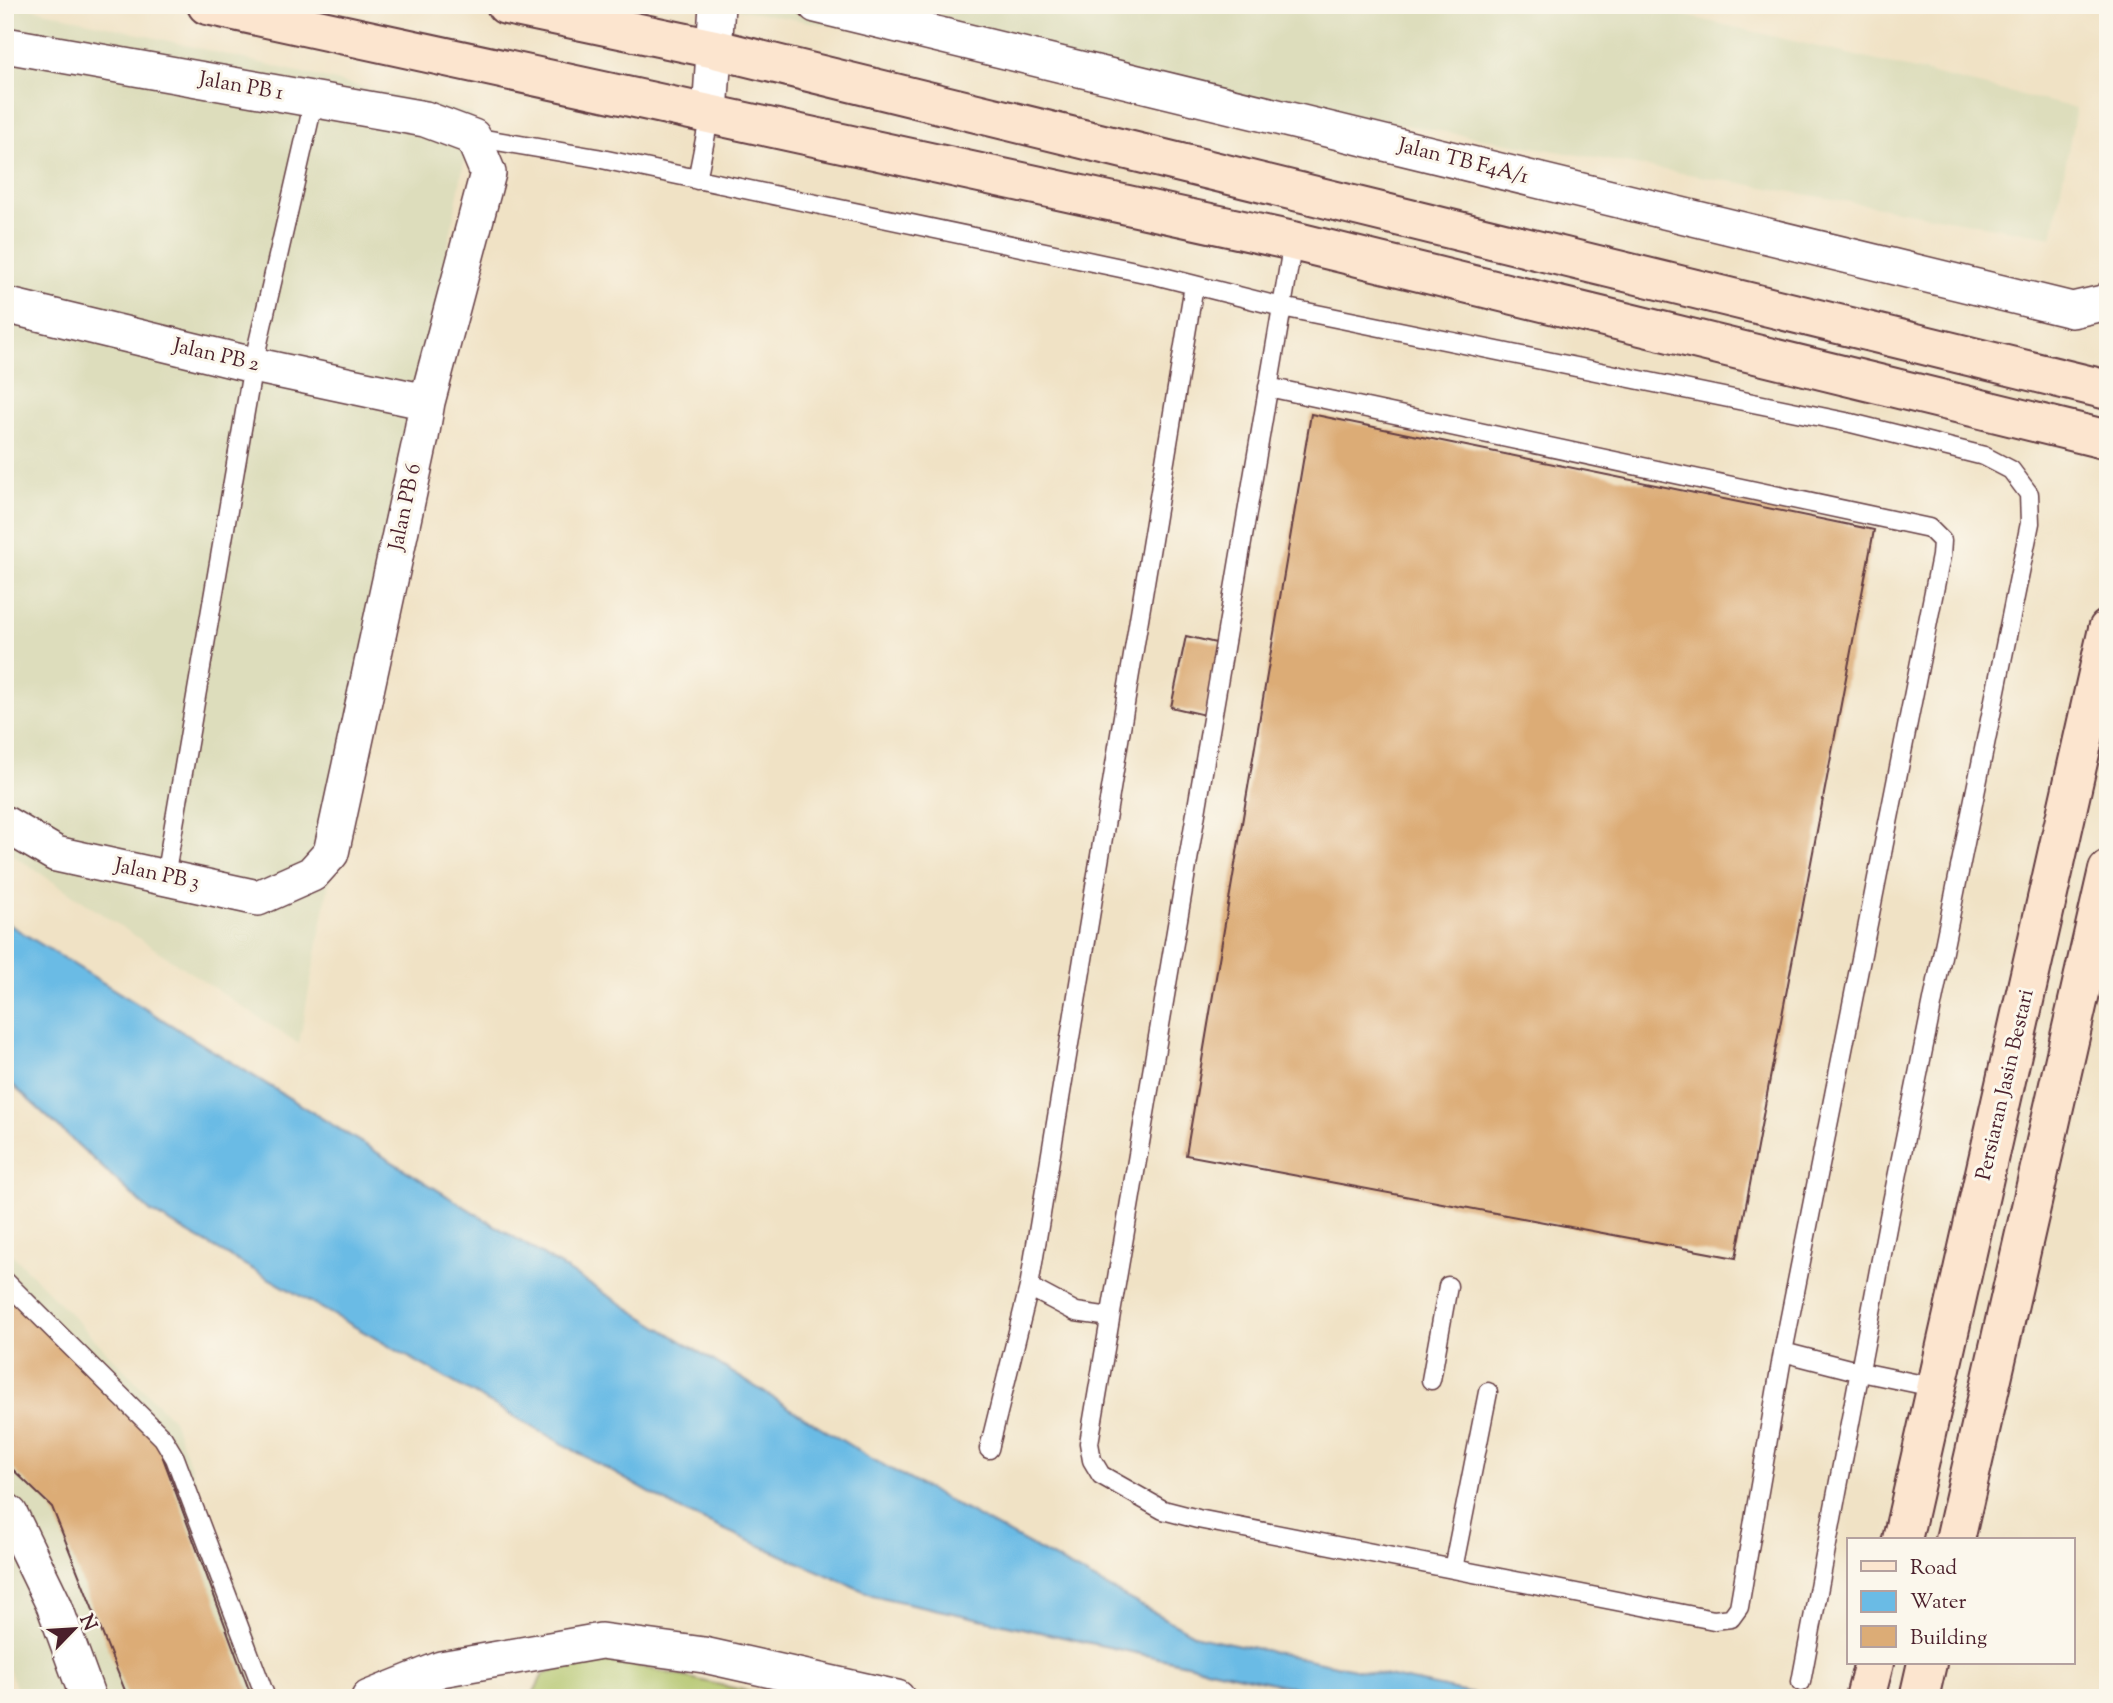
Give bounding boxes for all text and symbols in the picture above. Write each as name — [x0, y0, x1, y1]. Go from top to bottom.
street label: Jalan PB 1 — [196, 65, 285, 109]
street label: Jalan TB F4A/1 — [1394, 131, 1531, 193]
street label: Jalan PB 2 — [169, 331, 262, 381]
street label: Jalan PB 6 — [382, 461, 430, 554]
street label: Jalan PB 3 — [111, 851, 202, 899]
street label: Persiaran Jasin Bestari — [1969, 986, 2043, 1183]
legend — [1847, 1538, 2074, 1664]
text: Road — [1910, 1554, 1957, 1584]
text: Water — [1910, 1588, 1967, 1618]
north arrow — [38, 1594, 108, 1664]
text: N — [72, 1610, 103, 1635]
text: Building — [1910, 1624, 1987, 1654]

